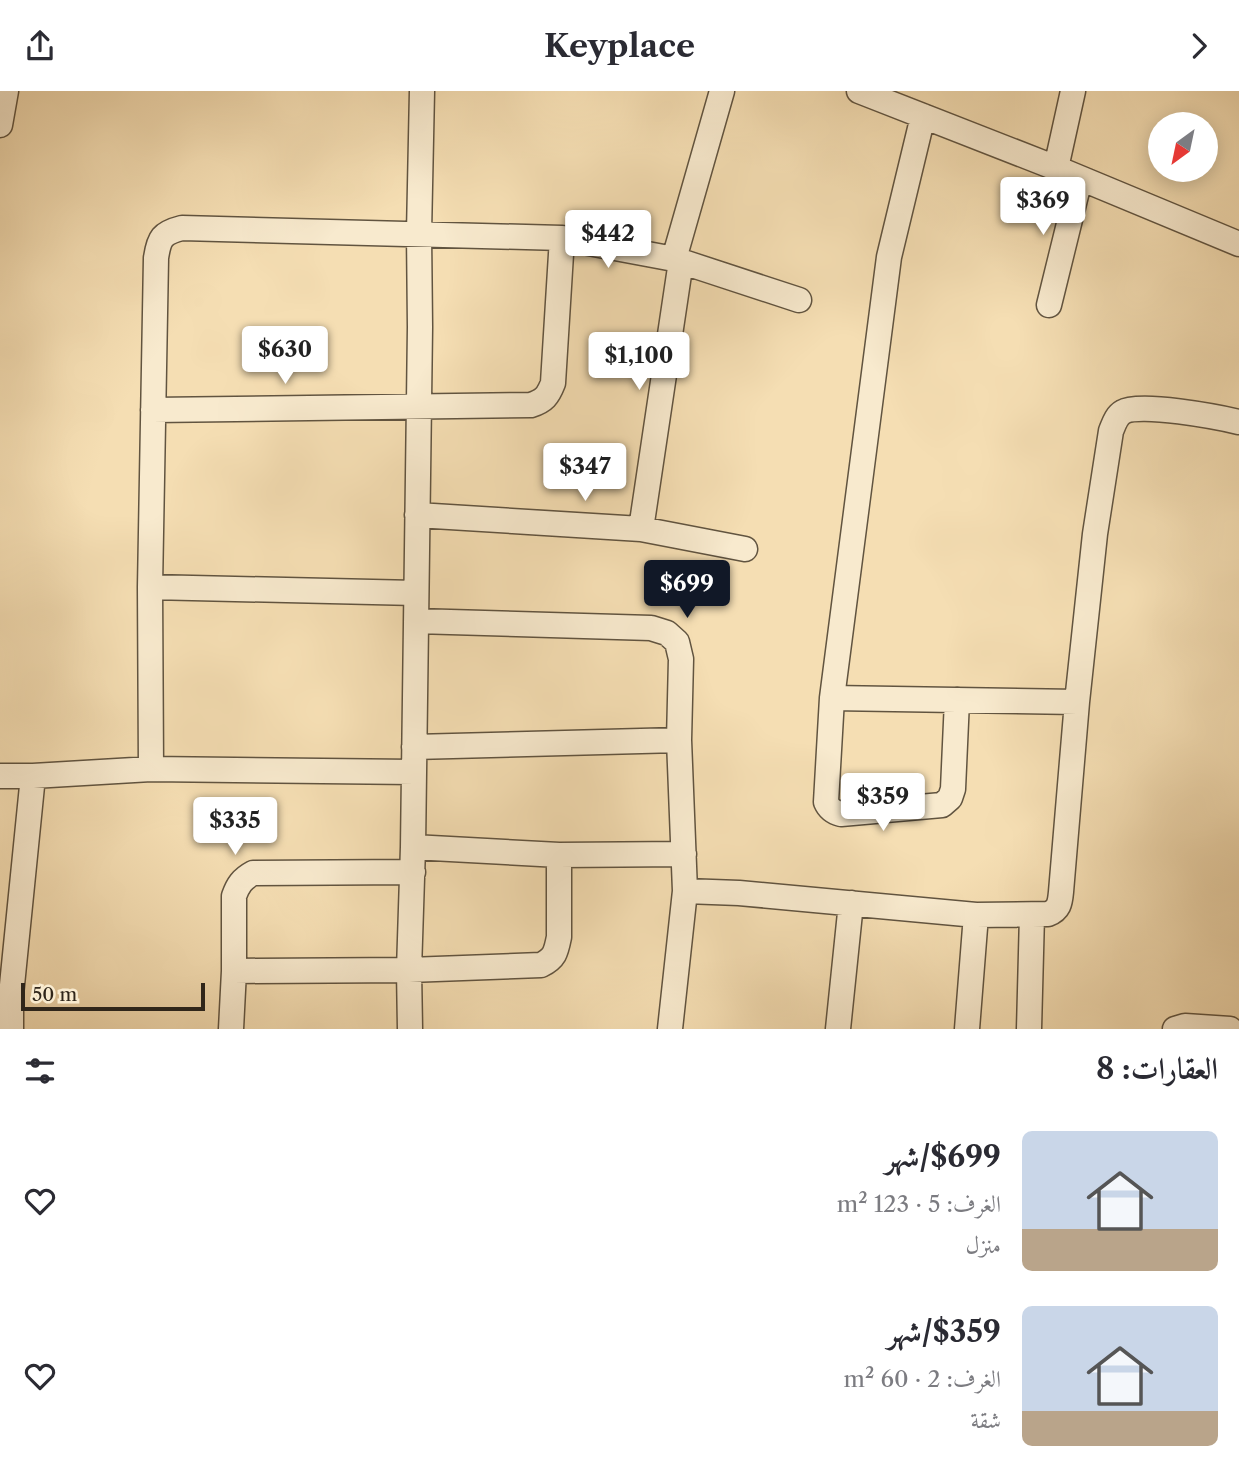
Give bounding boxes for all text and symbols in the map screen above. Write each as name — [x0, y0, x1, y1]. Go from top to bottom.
text: Keyplace — [544, 26, 695, 65]
icon: share — [21, 27, 59, 65]
icon: forward — [1180, 27, 1218, 65]
north arrow — [1148, 112, 1218, 182]
map controls — [1148, 112, 1218, 182]
pin: $369 — [1002, 177, 1084, 237]
text: $369 — [1016, 186, 1070, 214]
pin: $442 — [567, 211, 649, 270]
text: $442 — [581, 219, 635, 247]
pin: $630 — [244, 327, 326, 386]
pin: $1,100 — [582, 333, 696, 392]
text: $630 — [258, 335, 312, 363]
text: $1,100 — [605, 341, 673, 369]
pin: $347 — [544, 443, 626, 503]
text: $347 — [559, 452, 611, 480]
pin: $699 — [646, 561, 728, 620]
text: $699 — [660, 569, 714, 597]
pin: $359 — [842, 773, 924, 833]
text: $359 — [857, 782, 909, 810]
pin: $335 — [194, 797, 276, 857]
text: $335 — [209, 806, 261, 834]
scale bar — [21, 980, 205, 1012]
text: 50 m — [32, 983, 77, 1006]
text: العقارات: 8 — [1096, 1050, 1218, 1087]
icon: filters — [21, 1052, 59, 1090]
text: $699/شهر — [885, 1138, 1001, 1175]
icon: home — [1078, 1159, 1162, 1243]
icon: heart — [21, 1182, 59, 1220]
text: الغرف: 5 · 123 m² — [837, 1190, 1001, 1218]
text: منزل — [966, 1231, 1001, 1259]
text: $359/شهر — [887, 1313, 1001, 1350]
icon: home — [1078, 1334, 1162, 1418]
icon: heart — [21, 1357, 59, 1395]
text: الغرف: 2 · 60 m² — [843, 1365, 1001, 1393]
text: شقة — [971, 1406, 1001, 1434]

